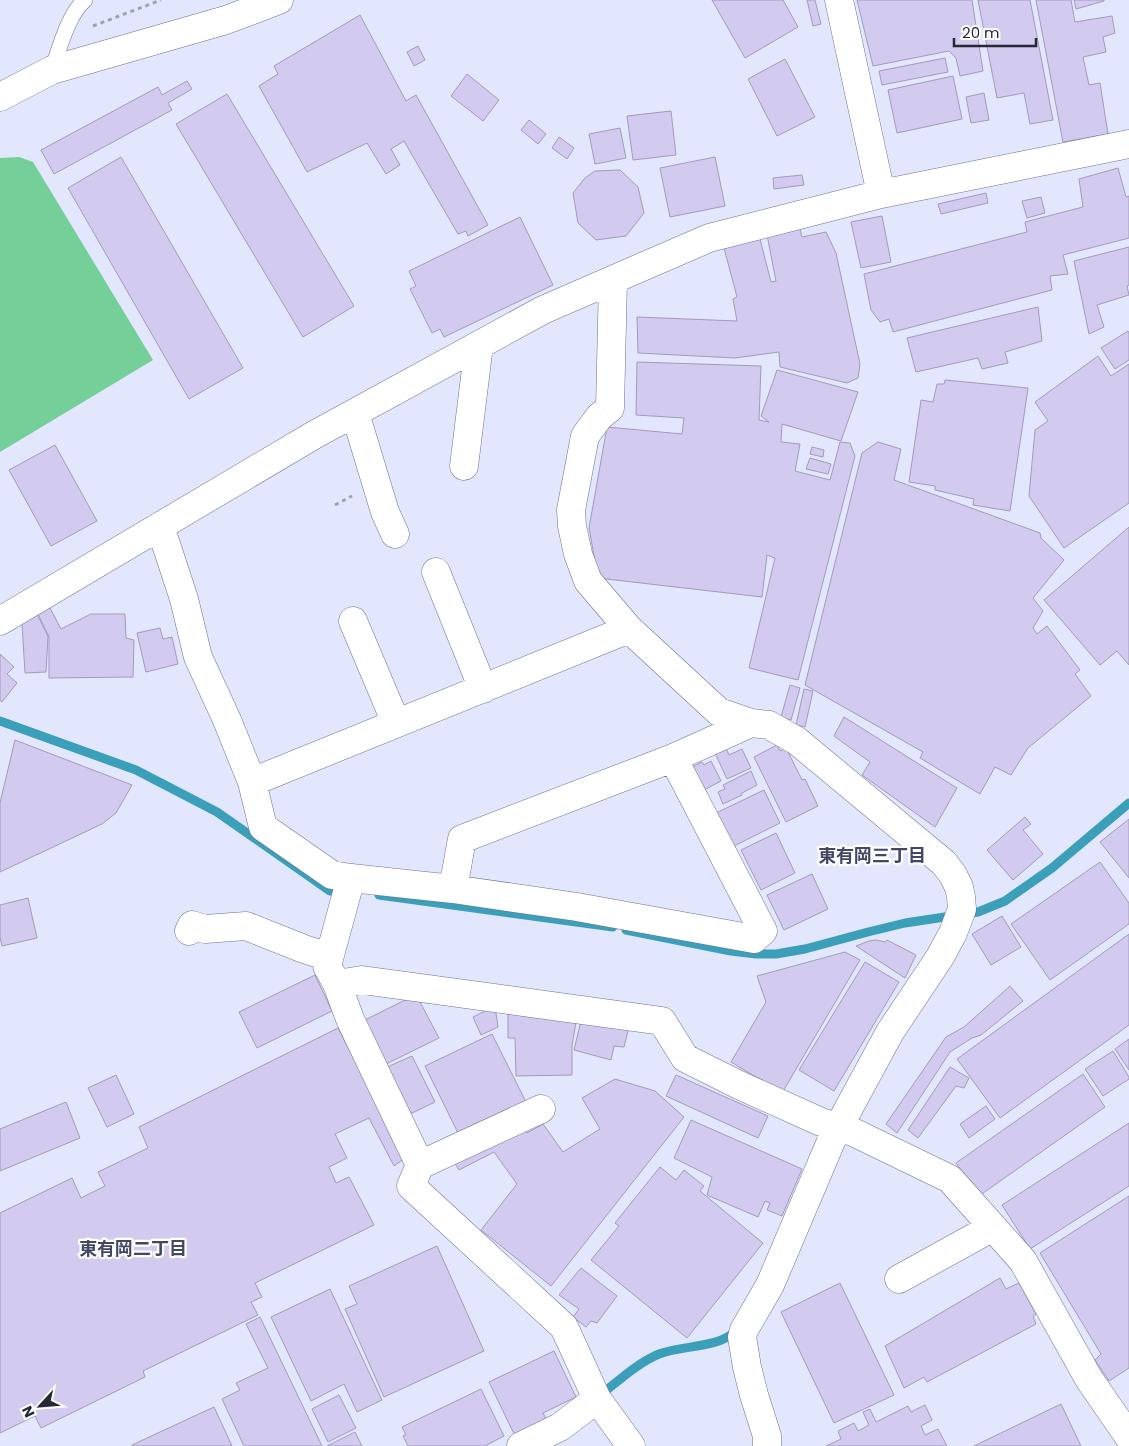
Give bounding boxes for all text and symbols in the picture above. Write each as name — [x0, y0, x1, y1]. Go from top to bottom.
scale bar — [954, 15, 1036, 47]
text: 20 m — [962, 22, 1000, 43]
district label: 東有岡三丁目 — [818, 843, 926, 868]
district label: 東有岡二丁目 — [79, 1236, 187, 1261]
north arrow — [15, 1381, 65, 1431]
text: N — [17, 1403, 40, 1421]

